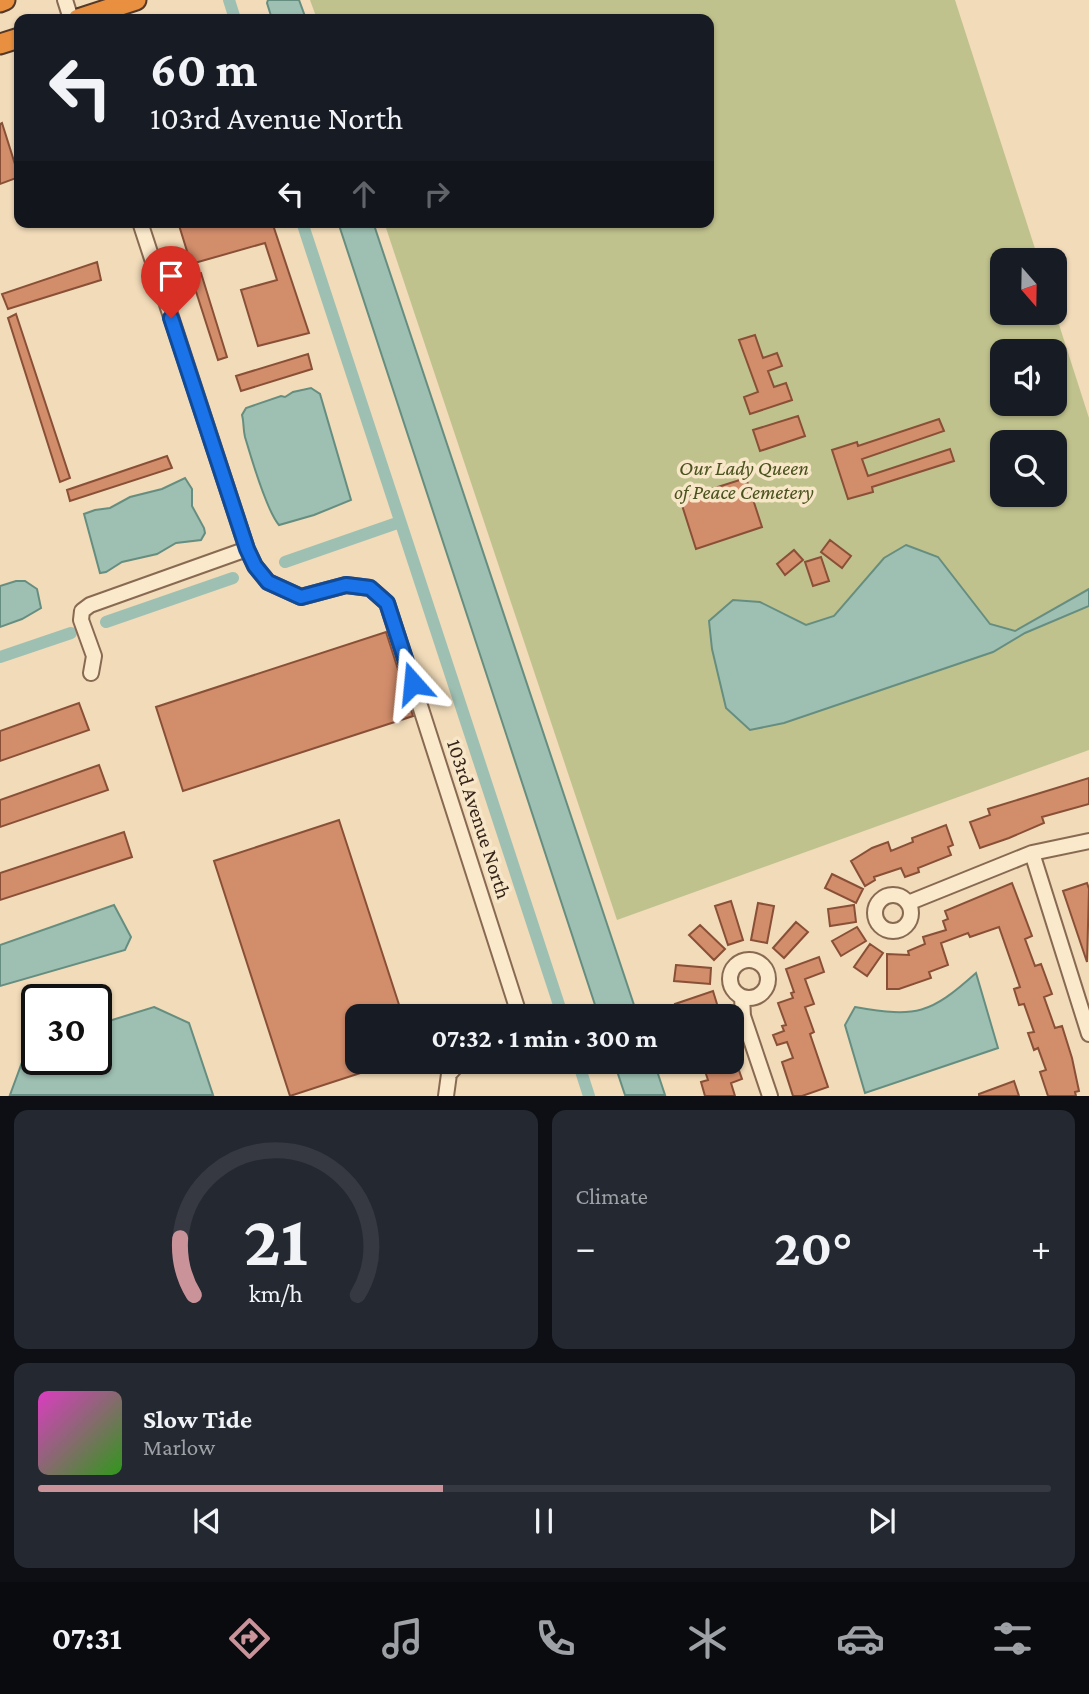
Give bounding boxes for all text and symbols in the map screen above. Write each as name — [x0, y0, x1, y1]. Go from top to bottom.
icon: left — [35, 42, 126, 133]
text: 60 m — [150, 42, 257, 97]
text: 103rd Avenue North — [150, 100, 403, 136]
icon: left — [272, 175, 310, 213]
icon: ahead — [345, 175, 383, 213]
icon: right — [418, 175, 456, 213]
pin — [141, 246, 201, 318]
north arrow — [990, 248, 1068, 326]
map controls — [990, 248, 1067, 507]
icon: arrive — [152, 257, 190, 295]
button: sound — [990, 339, 1067, 416]
button: search — [990, 430, 1067, 507]
park label: Our Lady Queen of Peace Cemetery — [674, 456, 814, 504]
position arrow — [376, 646, 450, 720]
street label: 103rd Avenue North — [442, 736, 516, 902]
speed limit sign: 30 — [21, 984, 112, 1075]
text: 07:32 · 1 min · 300 m — [432, 1024, 657, 1053]
text: Climate — [576, 1183, 648, 1209]
text: 21 — [244, 1201, 308, 1282]
text: 20° — [774, 1218, 852, 1276]
text: − — [576, 1226, 596, 1268]
text: + — [1031, 1226, 1051, 1268]
text: km/h — [249, 1280, 303, 1307]
text: Slow Tide — [143, 1405, 252, 1434]
text: Marlow — [143, 1434, 215, 1460]
icon: previous — [188, 1502, 226, 1540]
icon: pause — [525, 1502, 563, 1540]
icon: next — [863, 1502, 901, 1540]
icon: directions — [225, 1614, 274, 1663]
icon: music — [378, 1614, 427, 1663]
icon: phone — [531, 1614, 580, 1663]
icon: climate — [683, 1614, 732, 1663]
icon: car — [836, 1614, 885, 1663]
icon: filters — [988, 1614, 1037, 1663]
text: 07:31 — [52, 1620, 122, 1656]

